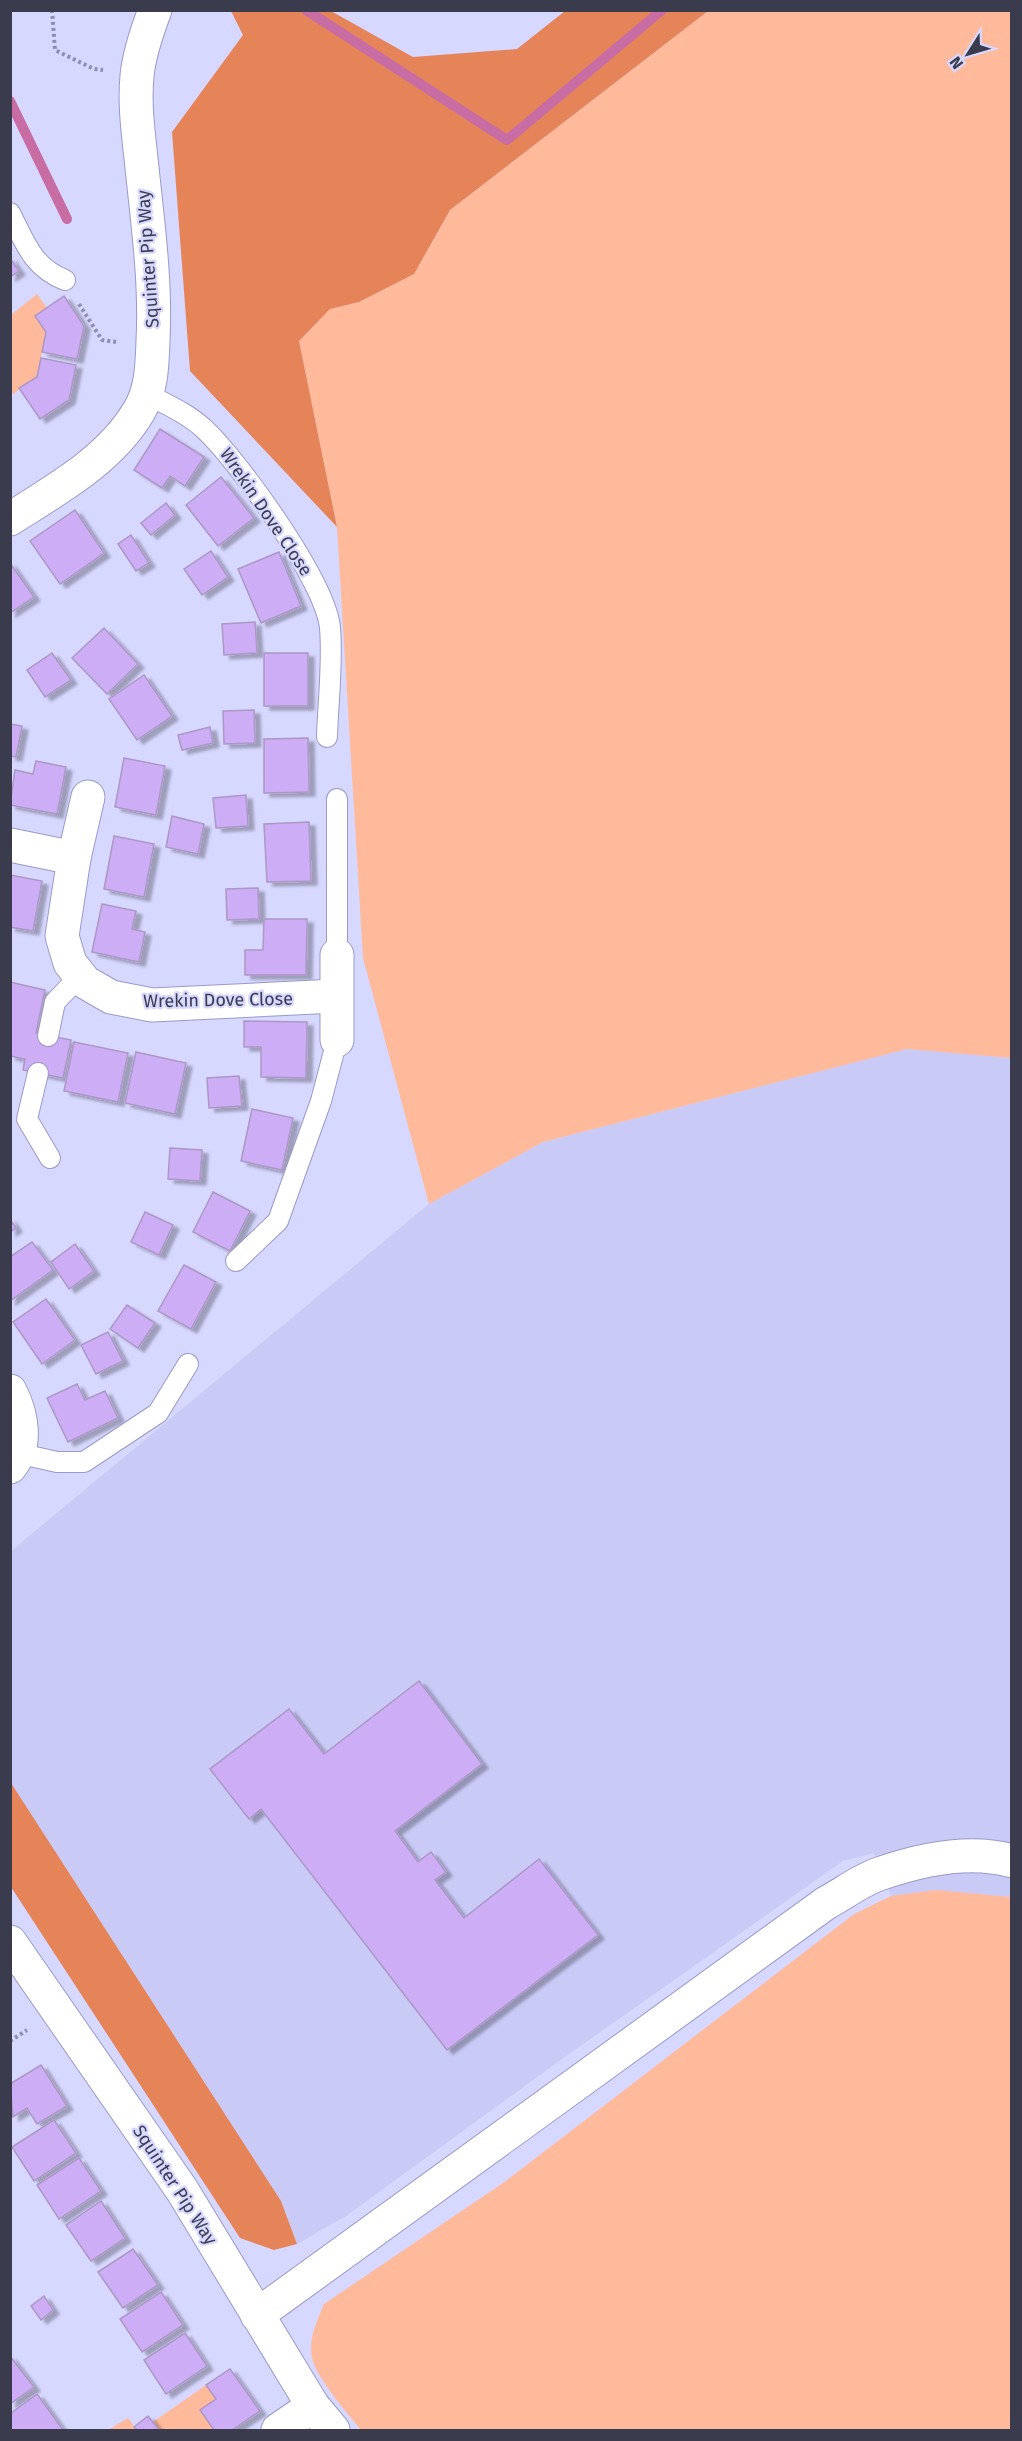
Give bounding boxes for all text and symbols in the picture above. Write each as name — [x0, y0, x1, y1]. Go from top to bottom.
north arrow — [938, 24, 998, 84]
text: N — [946, 53, 967, 73]
street label: Squinter Pip Way — [132, 189, 164, 329]
street label: Wrekin Dove Close — [215, 444, 317, 580]
street label: Wrekin Dove Close — [143, 988, 293, 1012]
street label: Squinter Pip Way — [128, 2121, 222, 2249]

